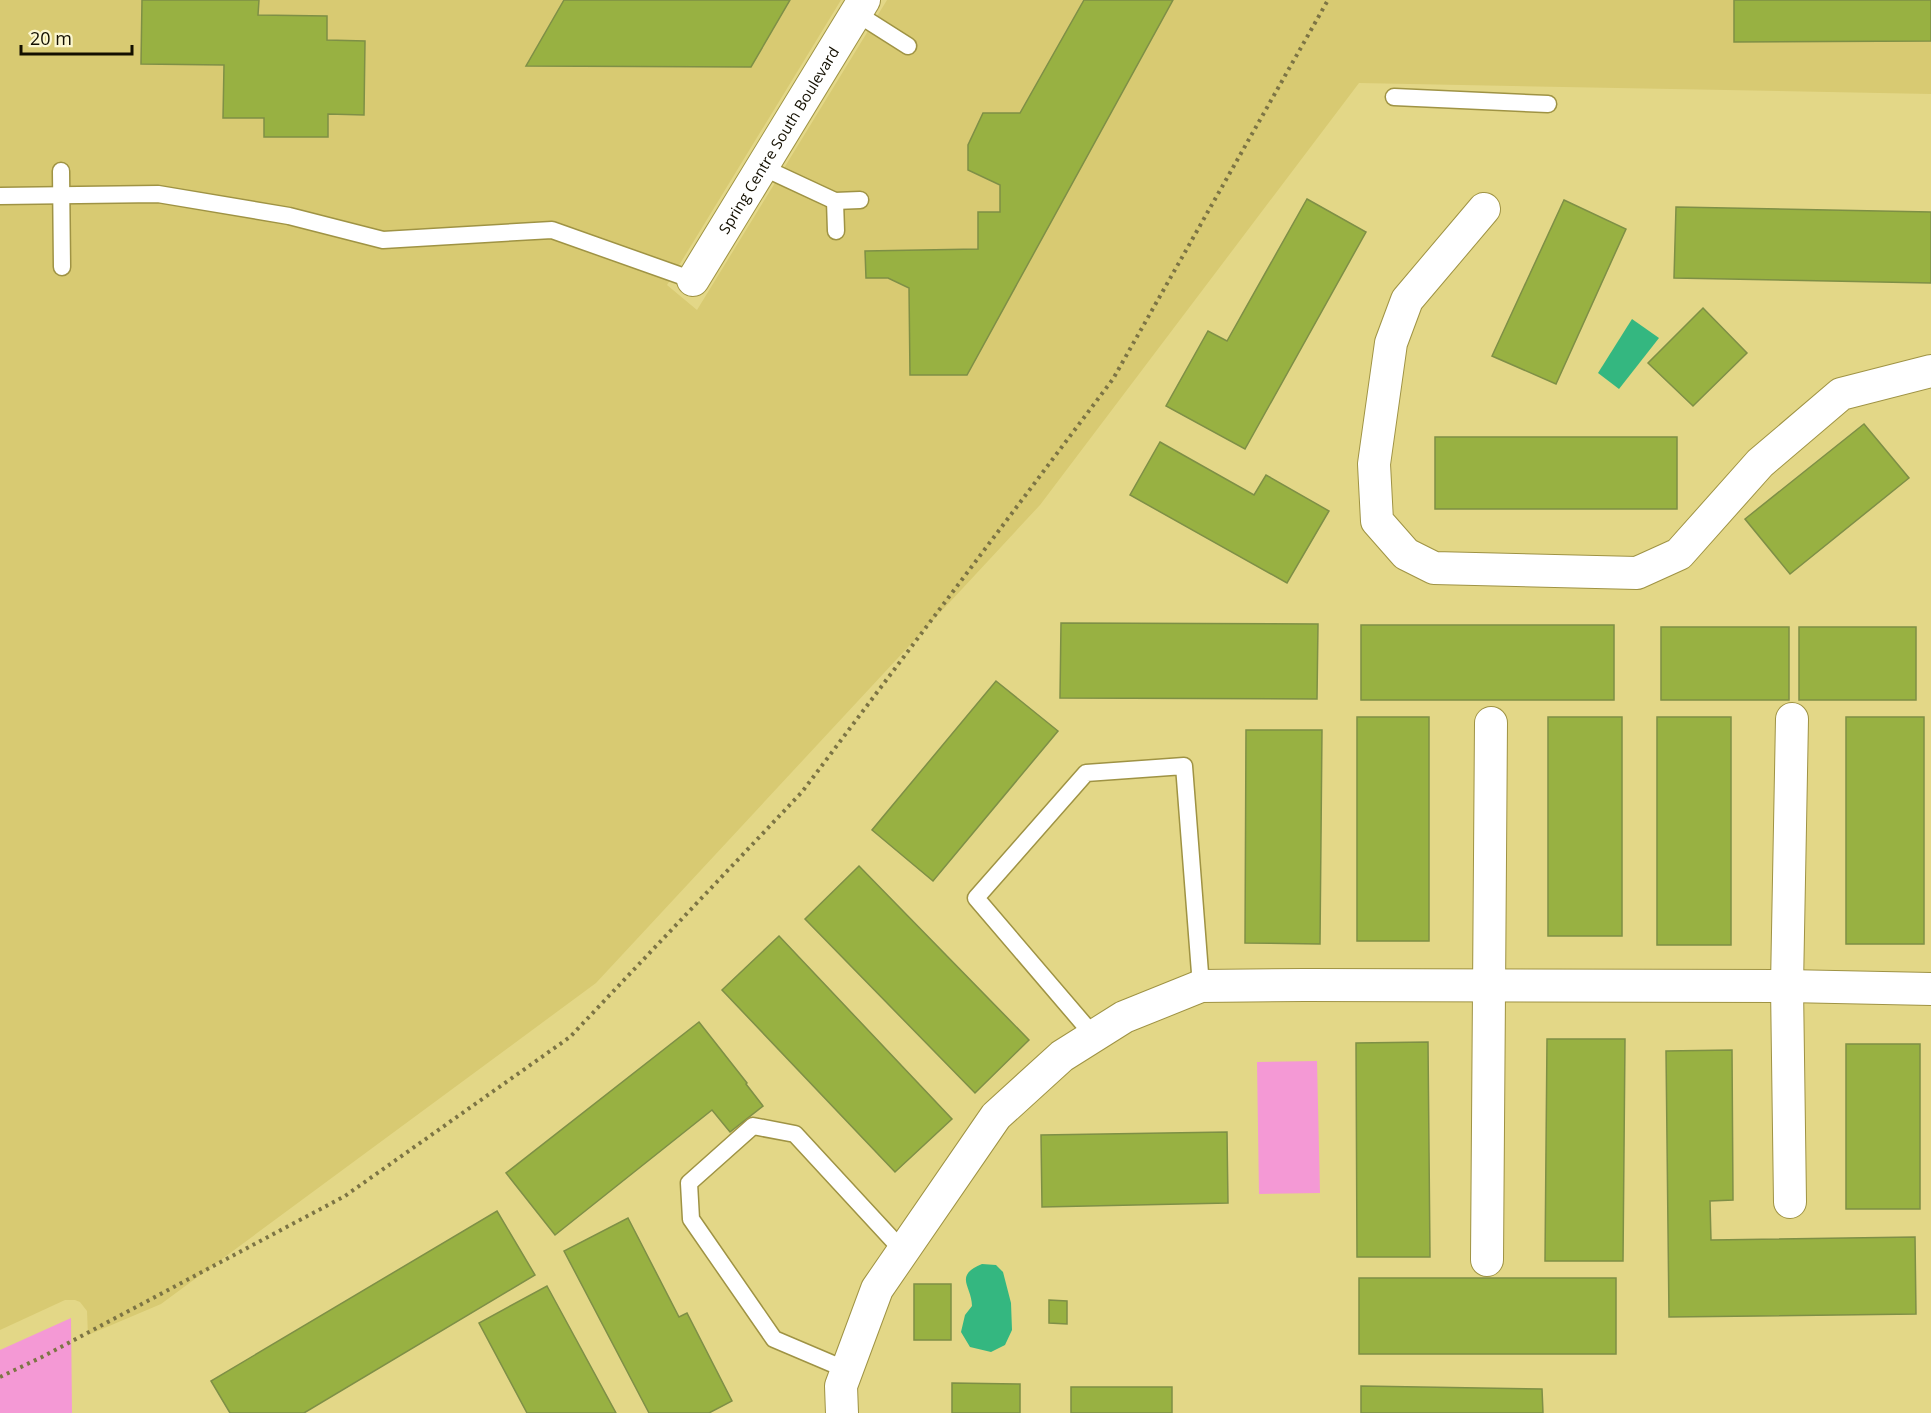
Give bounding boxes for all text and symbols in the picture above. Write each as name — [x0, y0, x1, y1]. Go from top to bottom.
scale bar — [21, 18, 132, 56]
text: 20 m — [30, 26, 72, 50]
street label: Spring Centre South Boulevard — [714, 43, 843, 237]

